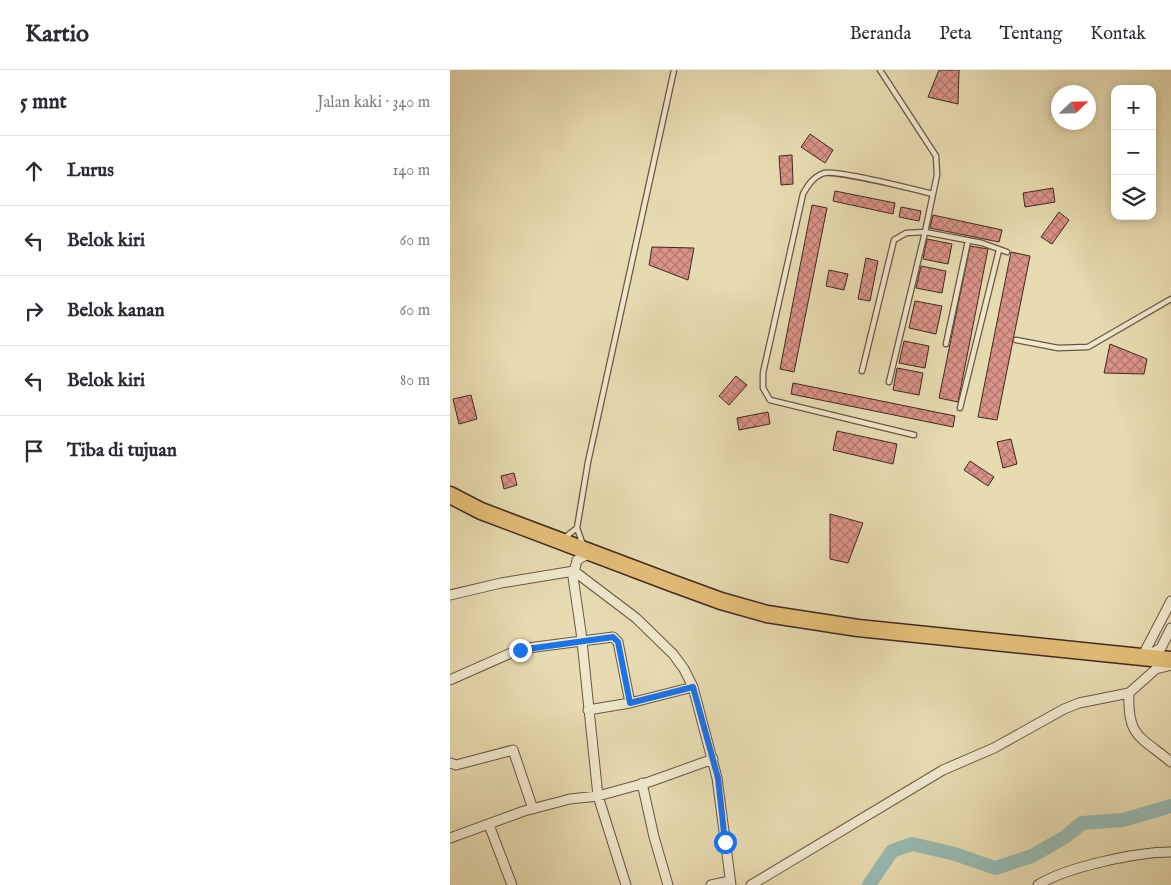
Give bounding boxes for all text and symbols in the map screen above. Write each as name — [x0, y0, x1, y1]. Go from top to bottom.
text: Kartio — [25, 19, 89, 50]
text: Beranda — [850, 23, 911, 46]
text: Peta — [939, 23, 972, 46]
text: Tentang — [1000, 23, 1062, 46]
text: Kontak — [1090, 23, 1146, 46]
north arrow — [1051, 85, 1096, 130]
map controls — [1111, 85, 1156, 220]
button: + — [1111, 85, 1156, 130]
text: 5 mnt — [20, 89, 67, 116]
text: Jalan kaki · 340 m — [317, 93, 430, 113]
button: − — [1111, 130, 1156, 175]
icon: ahead — [20, 157, 48, 185]
text: Lurus — [67, 159, 114, 183]
text: 140 m — [392, 161, 430, 181]
button: layers — [1111, 175, 1156, 220]
icon: left — [20, 227, 48, 255]
text: Belok kiri — [67, 229, 145, 253]
text: 60 m — [400, 231, 430, 251]
icon: right — [20, 297, 48, 325]
text: Belok kanan — [67, 299, 165, 323]
text: 60 m — [400, 301, 430, 321]
icon: left — [20, 367, 48, 395]
text: Belok kiri — [67, 369, 145, 393]
text: 80 m — [400, 371, 430, 391]
icon: arrive — [20, 437, 48, 465]
text: Tiba di tujuan — [67, 439, 177, 463]
route end — [509, 639, 532, 662]
route start — [714, 831, 737, 854]

